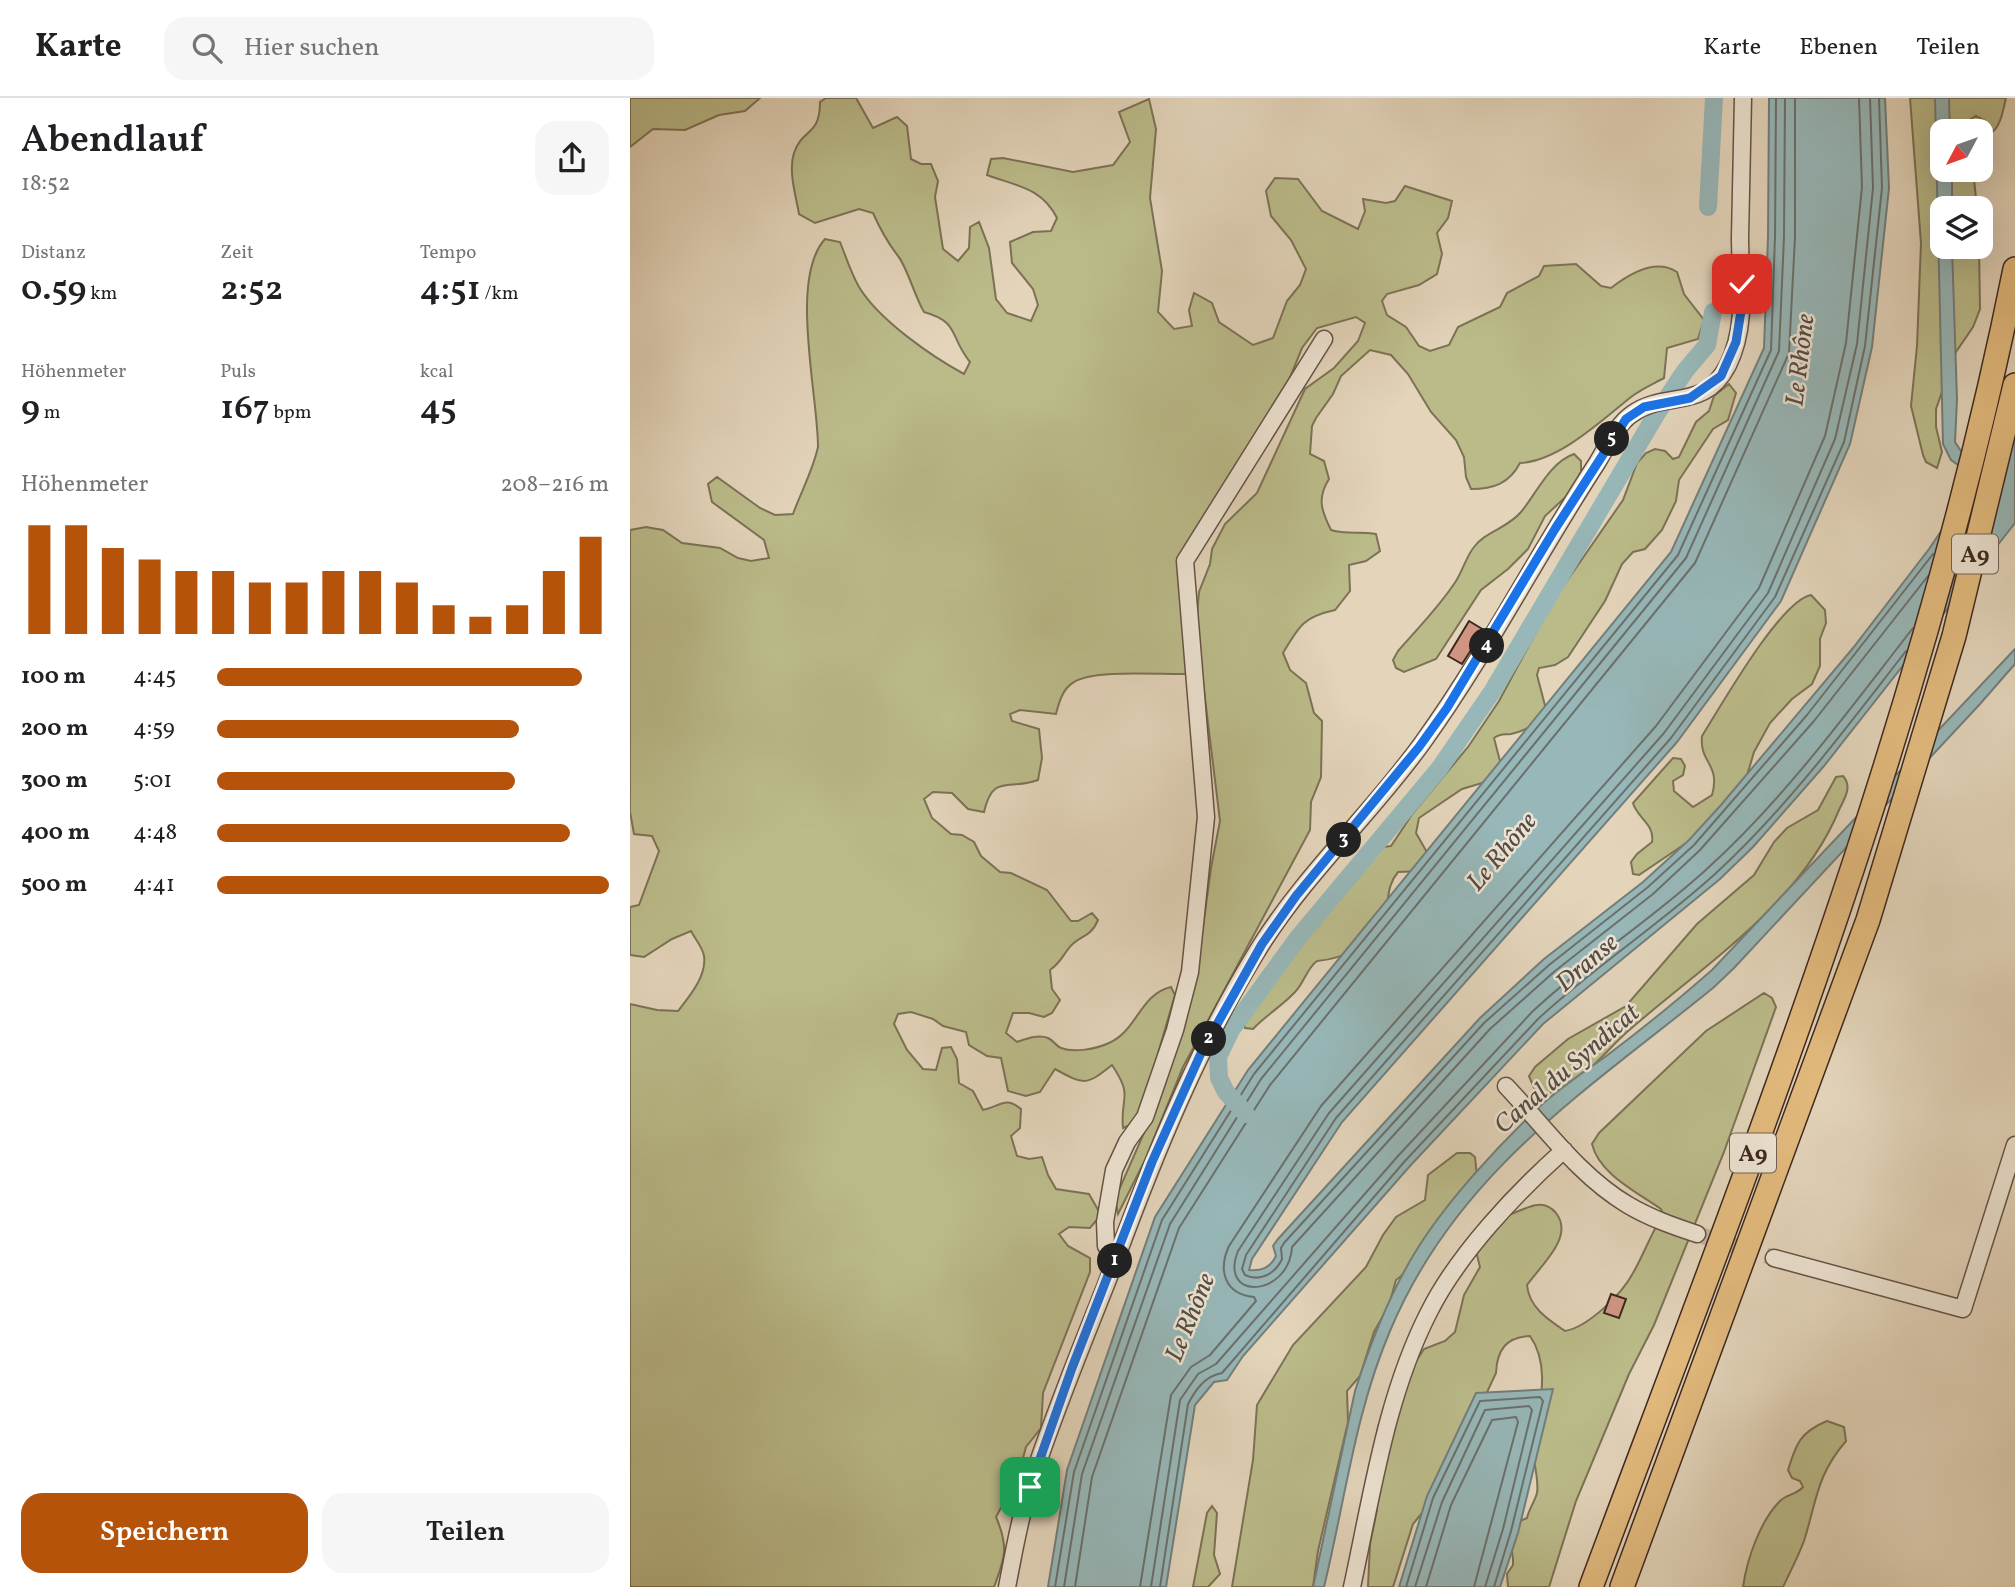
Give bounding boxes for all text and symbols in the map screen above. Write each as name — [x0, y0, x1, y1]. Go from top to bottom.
search box — [164, 17, 654, 80]
text: Karte — [35, 25, 122, 71]
icon: search — [188, 29, 226, 67]
text: Hier suchen — [244, 30, 380, 66]
text: Karte — [1703, 31, 1761, 65]
text: Ebenen — [1799, 31, 1878, 65]
text: Teilen — [1916, 31, 1980, 65]
text: Abendlauf — [21, 115, 204, 168]
north arrow — [1930, 119, 1993, 182]
map controls — [1930, 119, 1993, 259]
button: share — [535, 121, 609, 195]
text: 18:52 — [21, 168, 70, 200]
button: layers — [1930, 196, 1993, 259]
text: Distanz — [21, 240, 86, 266]
text: Zeit — [220, 240, 254, 266]
text: Tempo — [420, 240, 476, 266]
pin — [1712, 254, 1772, 314]
icon: check — [1723, 265, 1761, 303]
text: 0.59 — [21, 266, 86, 314]
text: 2:52 — [220, 266, 283, 314]
text: 4:51 — [420, 266, 481, 314]
text: km — [86, 281, 117, 307]
text: /km — [481, 281, 519, 307]
water label: Le Rhône — [1777, 312, 1825, 408]
text: Höhenmeter — [21, 359, 126, 385]
text: Puls — [220, 359, 256, 385]
text: kcal — [420, 359, 453, 385]
text: 9 — [21, 385, 40, 433]
text: 167 — [220, 385, 270, 433]
text: 45 — [420, 385, 457, 433]
text: m — [40, 400, 61, 426]
text: bpm — [270, 400, 312, 426]
pin: 5 — [1594, 422, 1630, 456]
text: 5 — [1607, 425, 1616, 451]
text: Höhenmeter — [21, 469, 148, 501]
text: 208–216 m — [500, 469, 609, 501]
road number: A9 — [1952, 534, 1998, 574]
pin: 4 — [1470, 628, 1504, 664]
text: 4 — [1481, 632, 1492, 658]
text: 100 m — [21, 661, 86, 693]
text: 4:45 — [133, 661, 176, 693]
text: 200 m — [21, 713, 88, 745]
text: 4:59 — [133, 713, 175, 745]
text: 300 m — [21, 765, 88, 797]
text: 5:01 — [133, 765, 172, 797]
water label: Le Rhône — [1459, 805, 1546, 899]
text: 400 m — [21, 817, 90, 849]
text: 4:48 — [133, 817, 177, 849]
pin: 3 — [1326, 822, 1362, 858]
text: 3 — [1339, 826, 1348, 852]
text: 500 m — [21, 869, 87, 901]
text: 4:41 — [133, 869, 175, 901]
water label: Dranse — [1548, 926, 1627, 1001]
water label: Canal du Syndicat — [1487, 996, 1648, 1143]
pin: 2 — [1192, 1021, 1226, 1056]
text: 2 — [1204, 1025, 1213, 1051]
road number: A9 — [1730, 1134, 1776, 1172]
pin: 1 — [1098, 1244, 1133, 1278]
text: 1 — [1111, 1247, 1118, 1273]
water label: Le Rhône — [1157, 1268, 1225, 1367]
pin — [1000, 1457, 1060, 1517]
icon: arrive — [1011, 1468, 1049, 1506]
button: Speichern — [21, 1493, 308, 1573]
button: Teilen — [322, 1493, 609, 1573]

